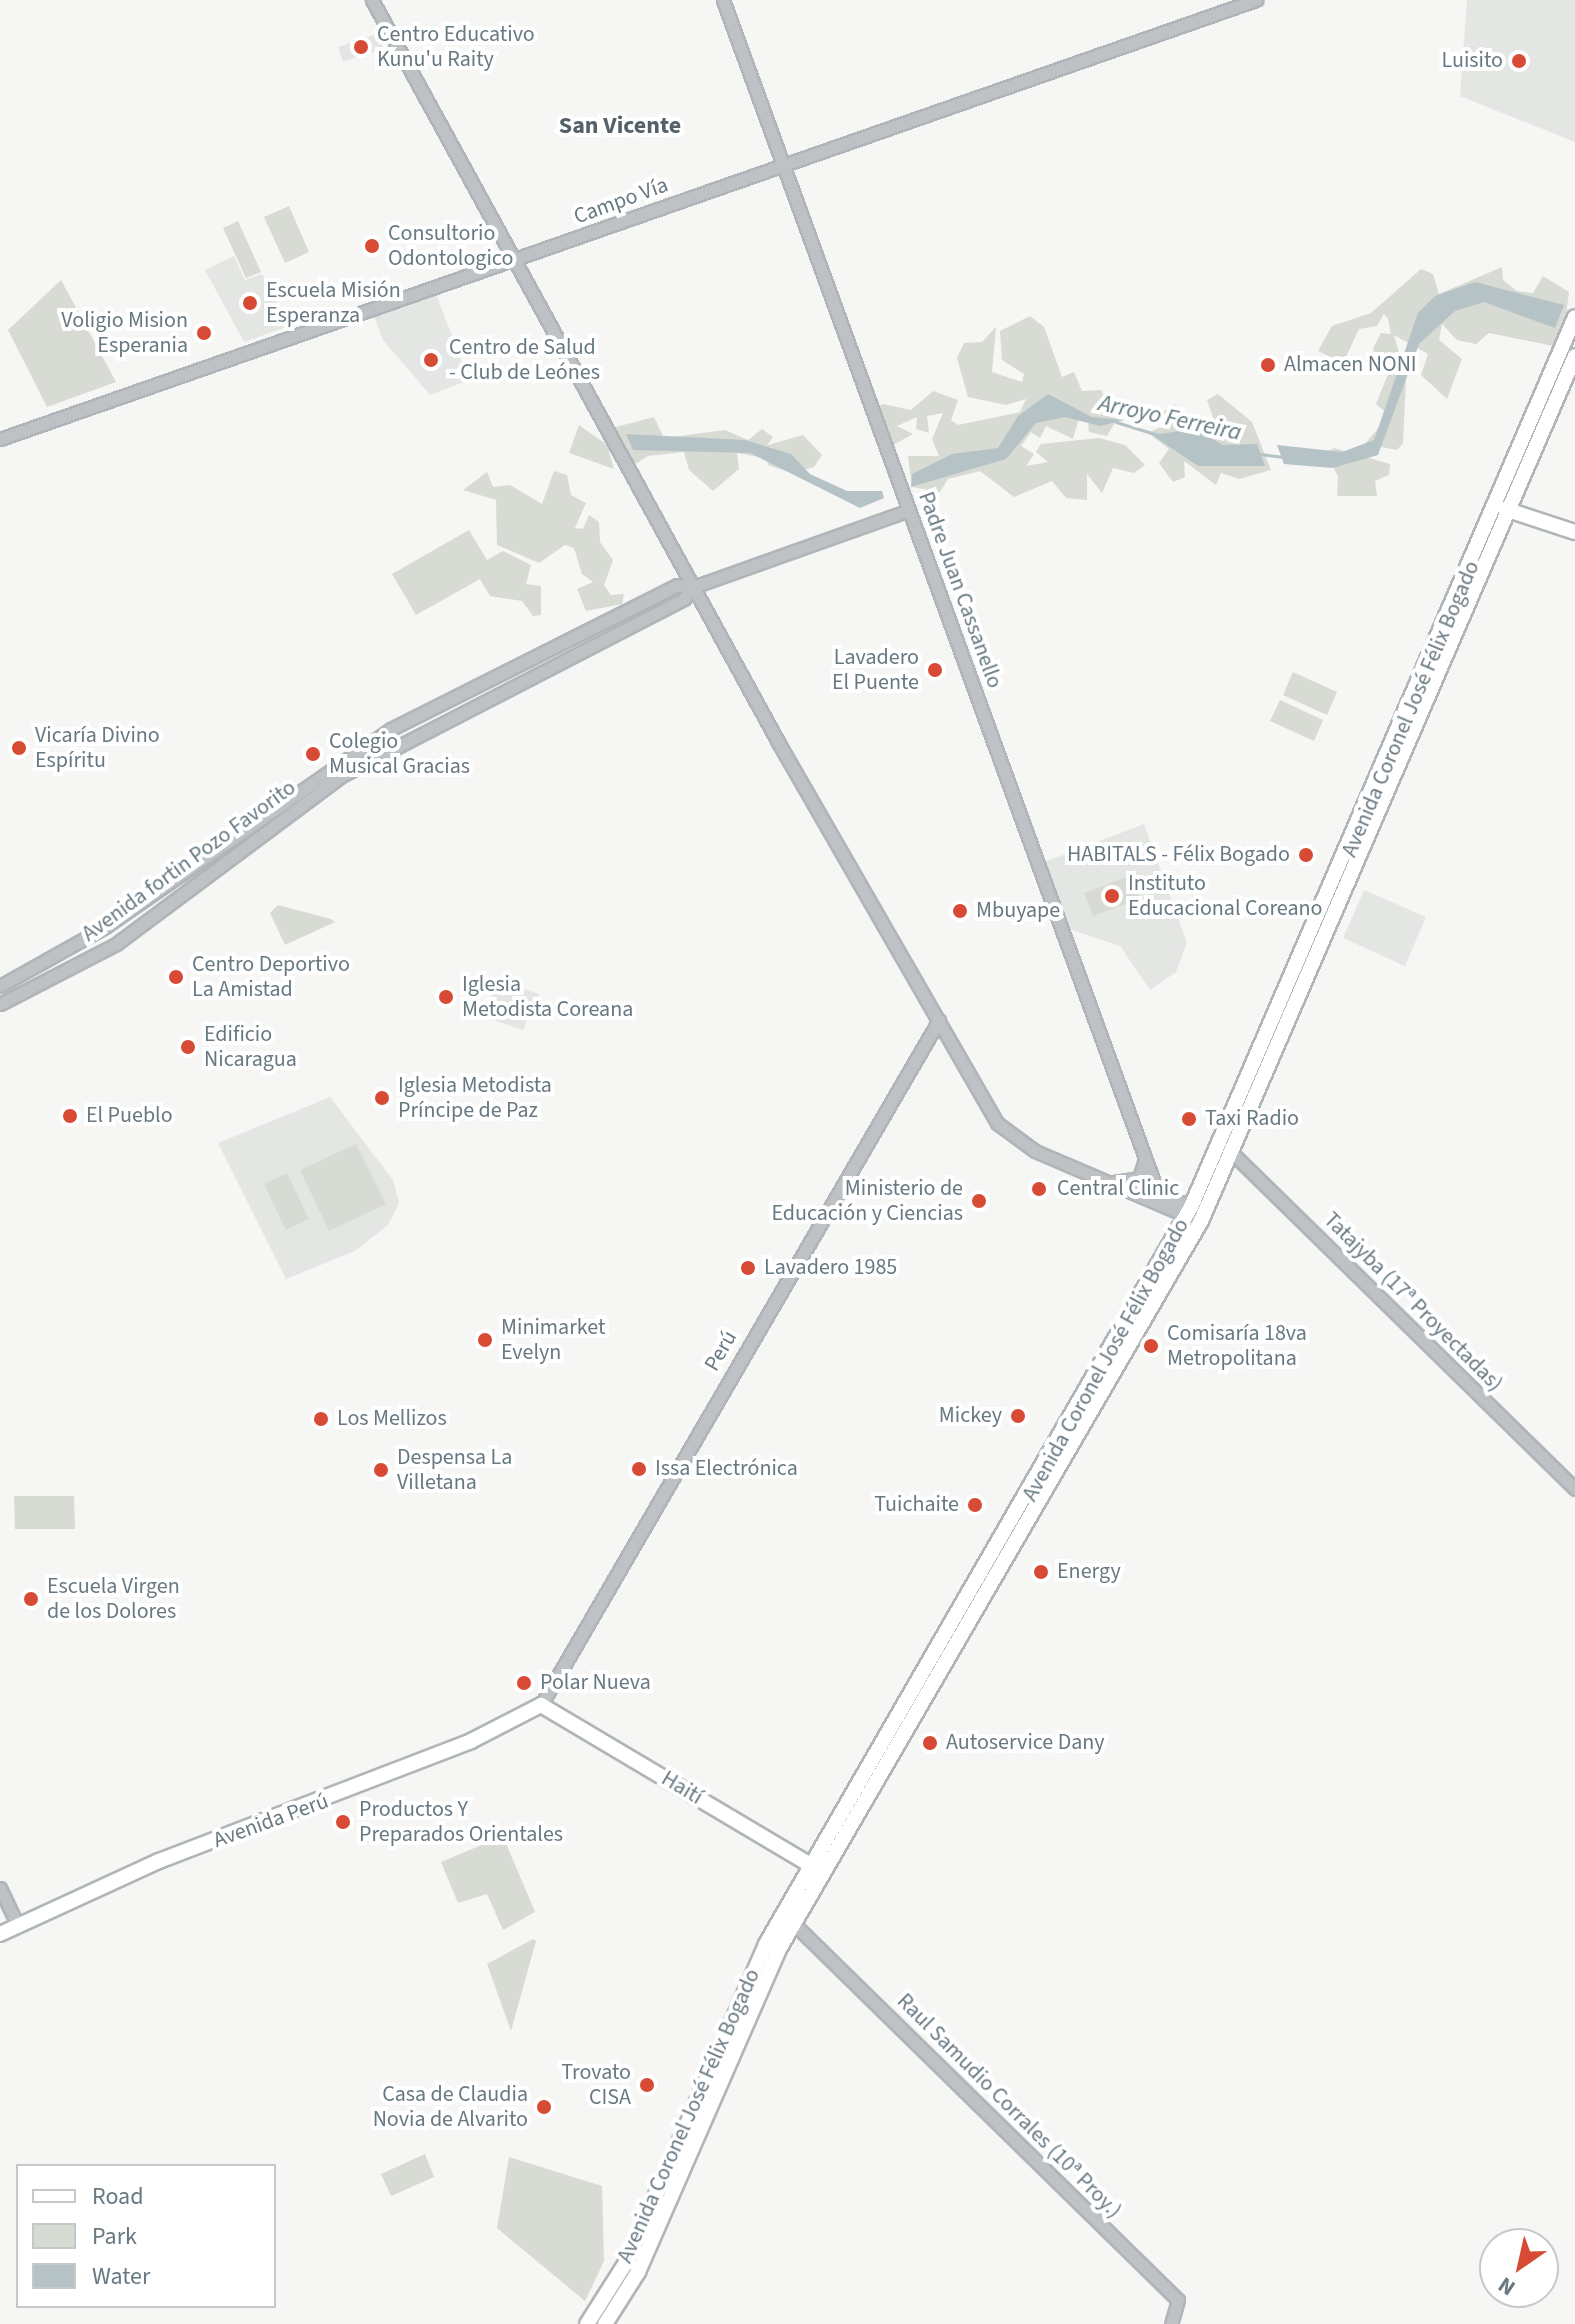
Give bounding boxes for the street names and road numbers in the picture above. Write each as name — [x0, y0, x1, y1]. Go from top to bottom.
street label: Campo Vía — [570, 172, 672, 230]
street label: Padre Juan Cassanello — [912, 488, 1008, 692]
street label: Avenida Coronel José Félix Bogado — [1336, 557, 1486, 861]
street label: Avenida fortin Pozo Favorito — [77, 775, 301, 947]
street label: Tatajyba (17ª Proyectadas) — [1318, 1207, 1508, 1397]
street label: Avenida Coronel José Félix Bogado — [1017, 1214, 1195, 1506]
street label: Perú — [699, 1326, 743, 1376]
street label: Haití — [656, 1765, 708, 1811]
street label: Avenida Perú — [210, 1788, 332, 1854]
street label: Avenida Coronel José Félix Bogado — [612, 1965, 766, 2267]
street label: Raul Samudio Corrales (10ª Proy.) — [891, 1988, 1127, 2224]

